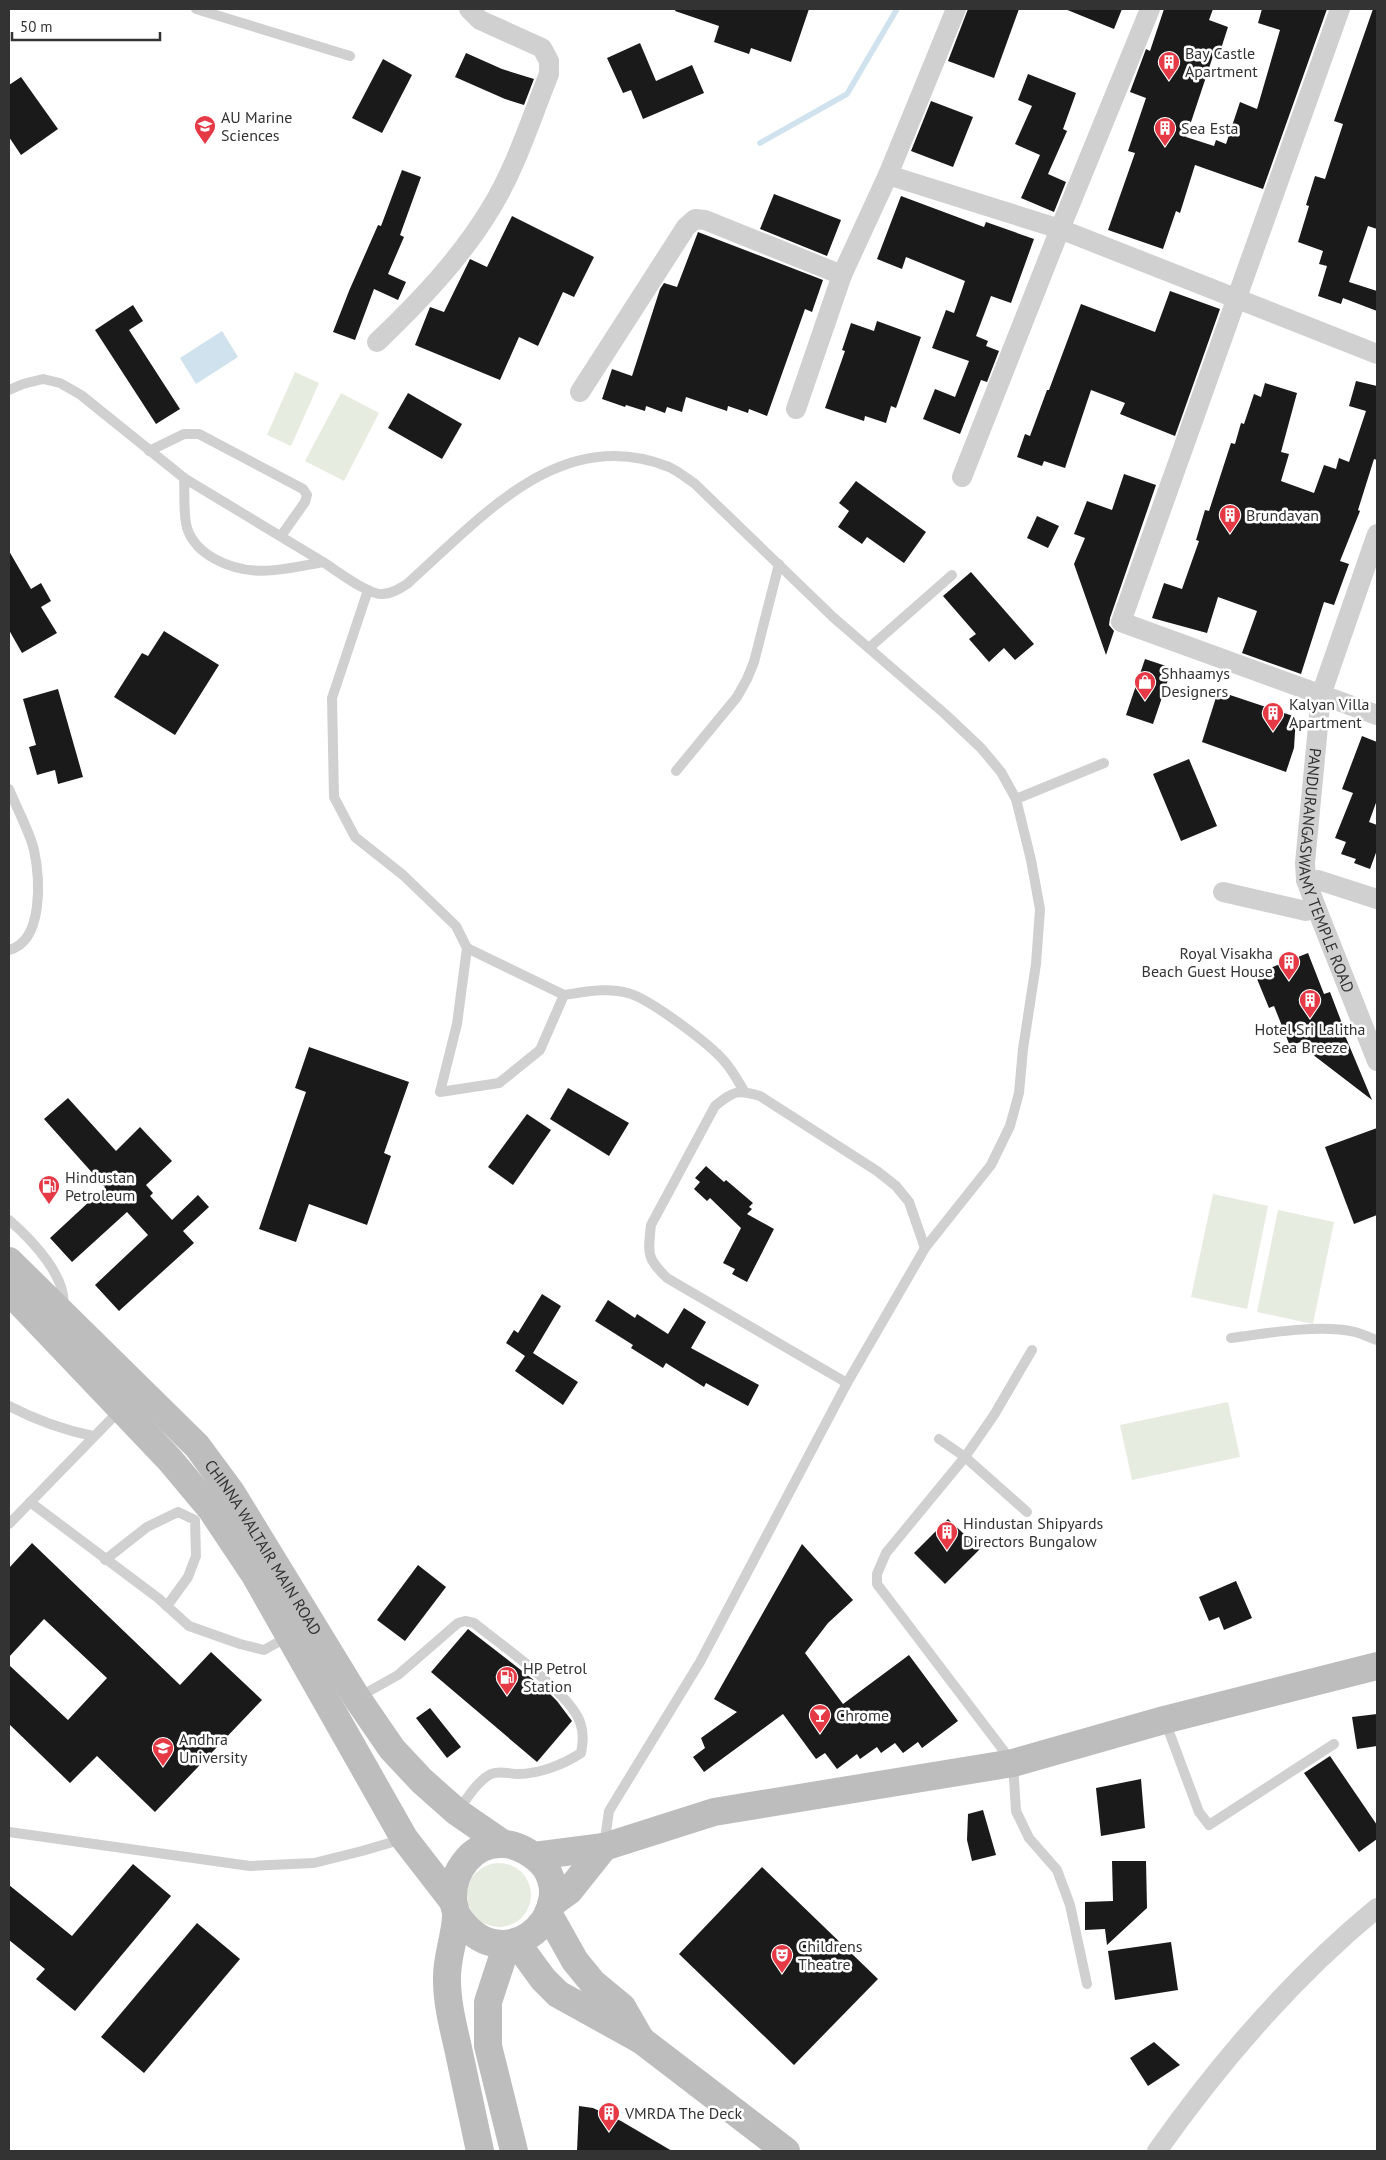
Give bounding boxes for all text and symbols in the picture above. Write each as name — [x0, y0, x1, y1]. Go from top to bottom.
scale bar — [12, 10, 160, 42]
text: 50 m — [20, 17, 53, 36]
place label: Bay Castle Apartment — [1185, 43, 1258, 81]
building icon: Bay Castle Apartment — [1157, 50, 1181, 81]
place label: AU Marine Sciences — [221, 107, 292, 145]
school or university icon: AU Marine Sciences — [193, 114, 217, 145]
building icon: Sea Esta — [1153, 116, 1177, 147]
place label: Sea Esta — [1181, 118, 1239, 138]
building icon: Brundavan — [1218, 503, 1242, 534]
place label: Brundavan — [1246, 505, 1319, 525]
place label: Shhaamys Designers — [1161, 663, 1230, 701]
shop icon: Shhaamys Designers — [1133, 670, 1157, 701]
place label: Kalyan Villa Apartment — [1289, 694, 1370, 732]
building icon: Kalyan Villa Apartment — [1261, 701, 1285, 732]
street label: PANDURANGASWAMY TEMPLE ROAD — [1295, 747, 1359, 995]
place label: Royal Visakha Beach Guest House — [1142, 943, 1273, 981]
building icon: Royal Visakha Beach Guest House — [1277, 950, 1301, 981]
building icon: Hotel Sri Lalitha Sea Breeze — [1298, 988, 1322, 1019]
place label: Hotel Sri Lalitha Sea Breeze — [1254, 1019, 1366, 1057]
place label: Hindustan Petroleum — [65, 1167, 135, 1205]
fuel station icon: Hindustan Petroleum — [37, 1174, 61, 1205]
street label: CHINNA WALTAIR MAIN ROAD — [200, 1456, 326, 1639]
place label: Hindustan Shipyards Directors Bungalow — [963, 1513, 1104, 1551]
building icon: Hindustan Shipyards Directors Bungalow — [935, 1520, 959, 1551]
place label: HP Petrol Station — [523, 1658, 587, 1696]
fuel station icon: HP Petrol Station — [495, 1665, 519, 1696]
bar icon: Chrome — [808, 1703, 832, 1734]
place label: Chrome — [836, 1705, 889, 1725]
place label: Andhra University — [179, 1729, 248, 1767]
school or university icon: Andhra University — [151, 1736, 175, 1767]
place label: Childrens Theatre — [798, 1936, 863, 1974]
theatre icon: Childrens Theatre — [770, 1943, 794, 1974]
building icon: VMRDA The Deck — [597, 2101, 621, 2132]
place label: VMRDA The Deck — [624, 2103, 742, 2123]

